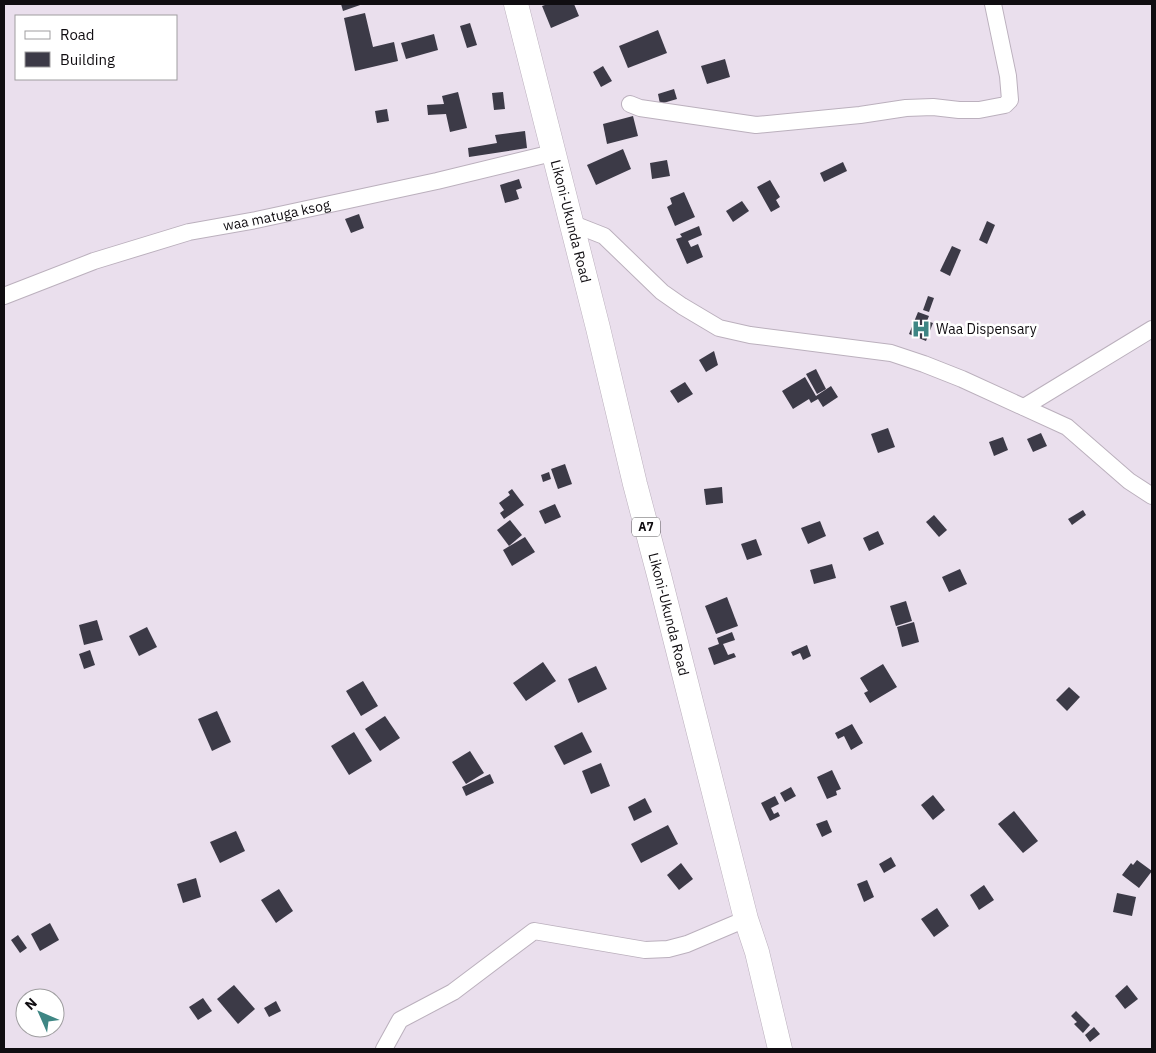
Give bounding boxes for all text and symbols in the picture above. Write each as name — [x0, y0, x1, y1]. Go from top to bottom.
legend — [15, 15, 178, 80]
text: Road — [60, 25, 95, 44]
text: Building — [60, 50, 115, 69]
street label: Likoni-Ukunda Road — [547, 158, 595, 285]
street label: waa matuga ksog — [221, 195, 332, 235]
hospital icon: Waa Dispensary — [910, 318, 932, 340]
place label: Waa Dispensary — [936, 320, 1037, 338]
road number: A7 — [632, 518, 660, 536]
street label: Likoni-Ukunda Road — [644, 551, 693, 678]
north arrow — [15, 988, 65, 1038]
text: N — [21, 994, 41, 1014]

